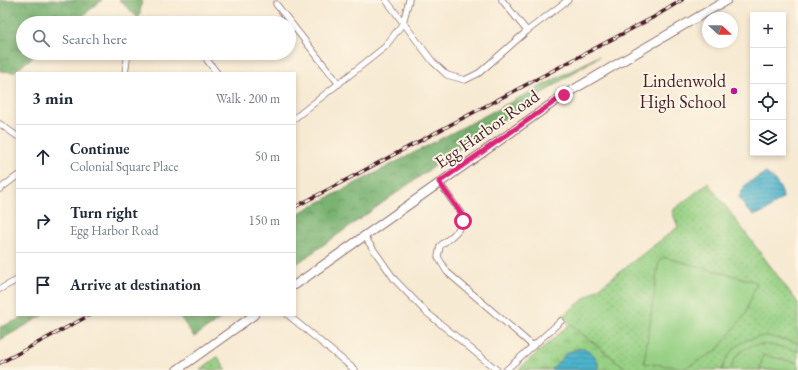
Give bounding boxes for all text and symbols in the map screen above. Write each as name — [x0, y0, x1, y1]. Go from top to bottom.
north arrow — [702, 12, 738, 48]
map controls — [750, 12, 786, 156]
button: + — [750, 12, 786, 48]
search box — [16, 16, 296, 60]
icon: search — [30, 27, 52, 49]
text: Search here — [62, 29, 127, 48]
button: − — [750, 48, 786, 84]
place label: Lindenwold High School — [639, 69, 727, 113]
street label: Egg Harbor Road — [430, 83, 544, 173]
button: locate — [750, 84, 786, 120]
route end — [555, 86, 573, 104]
marker: Lindenwold High School — [729, 86, 739, 96]
text: 3 min — [32, 87, 73, 109]
text: Walk · 200 m — [216, 90, 280, 107]
button: layers — [750, 120, 786, 156]
text: Continue — [70, 139, 130, 158]
icon: ahead — [32, 146, 54, 168]
text: 50 m — [255, 148, 280, 165]
text: Colonial Square Place — [70, 158, 178, 175]
text: Turn right — [70, 203, 138, 222]
icon: right — [32, 210, 54, 232]
text: 150 m — [249, 212, 280, 229]
route start — [454, 212, 472, 230]
text: Egg Harbor Road — [70, 222, 159, 239]
icon: arrive — [32, 274, 54, 296]
text: Arrive at destination — [70, 275, 201, 294]

